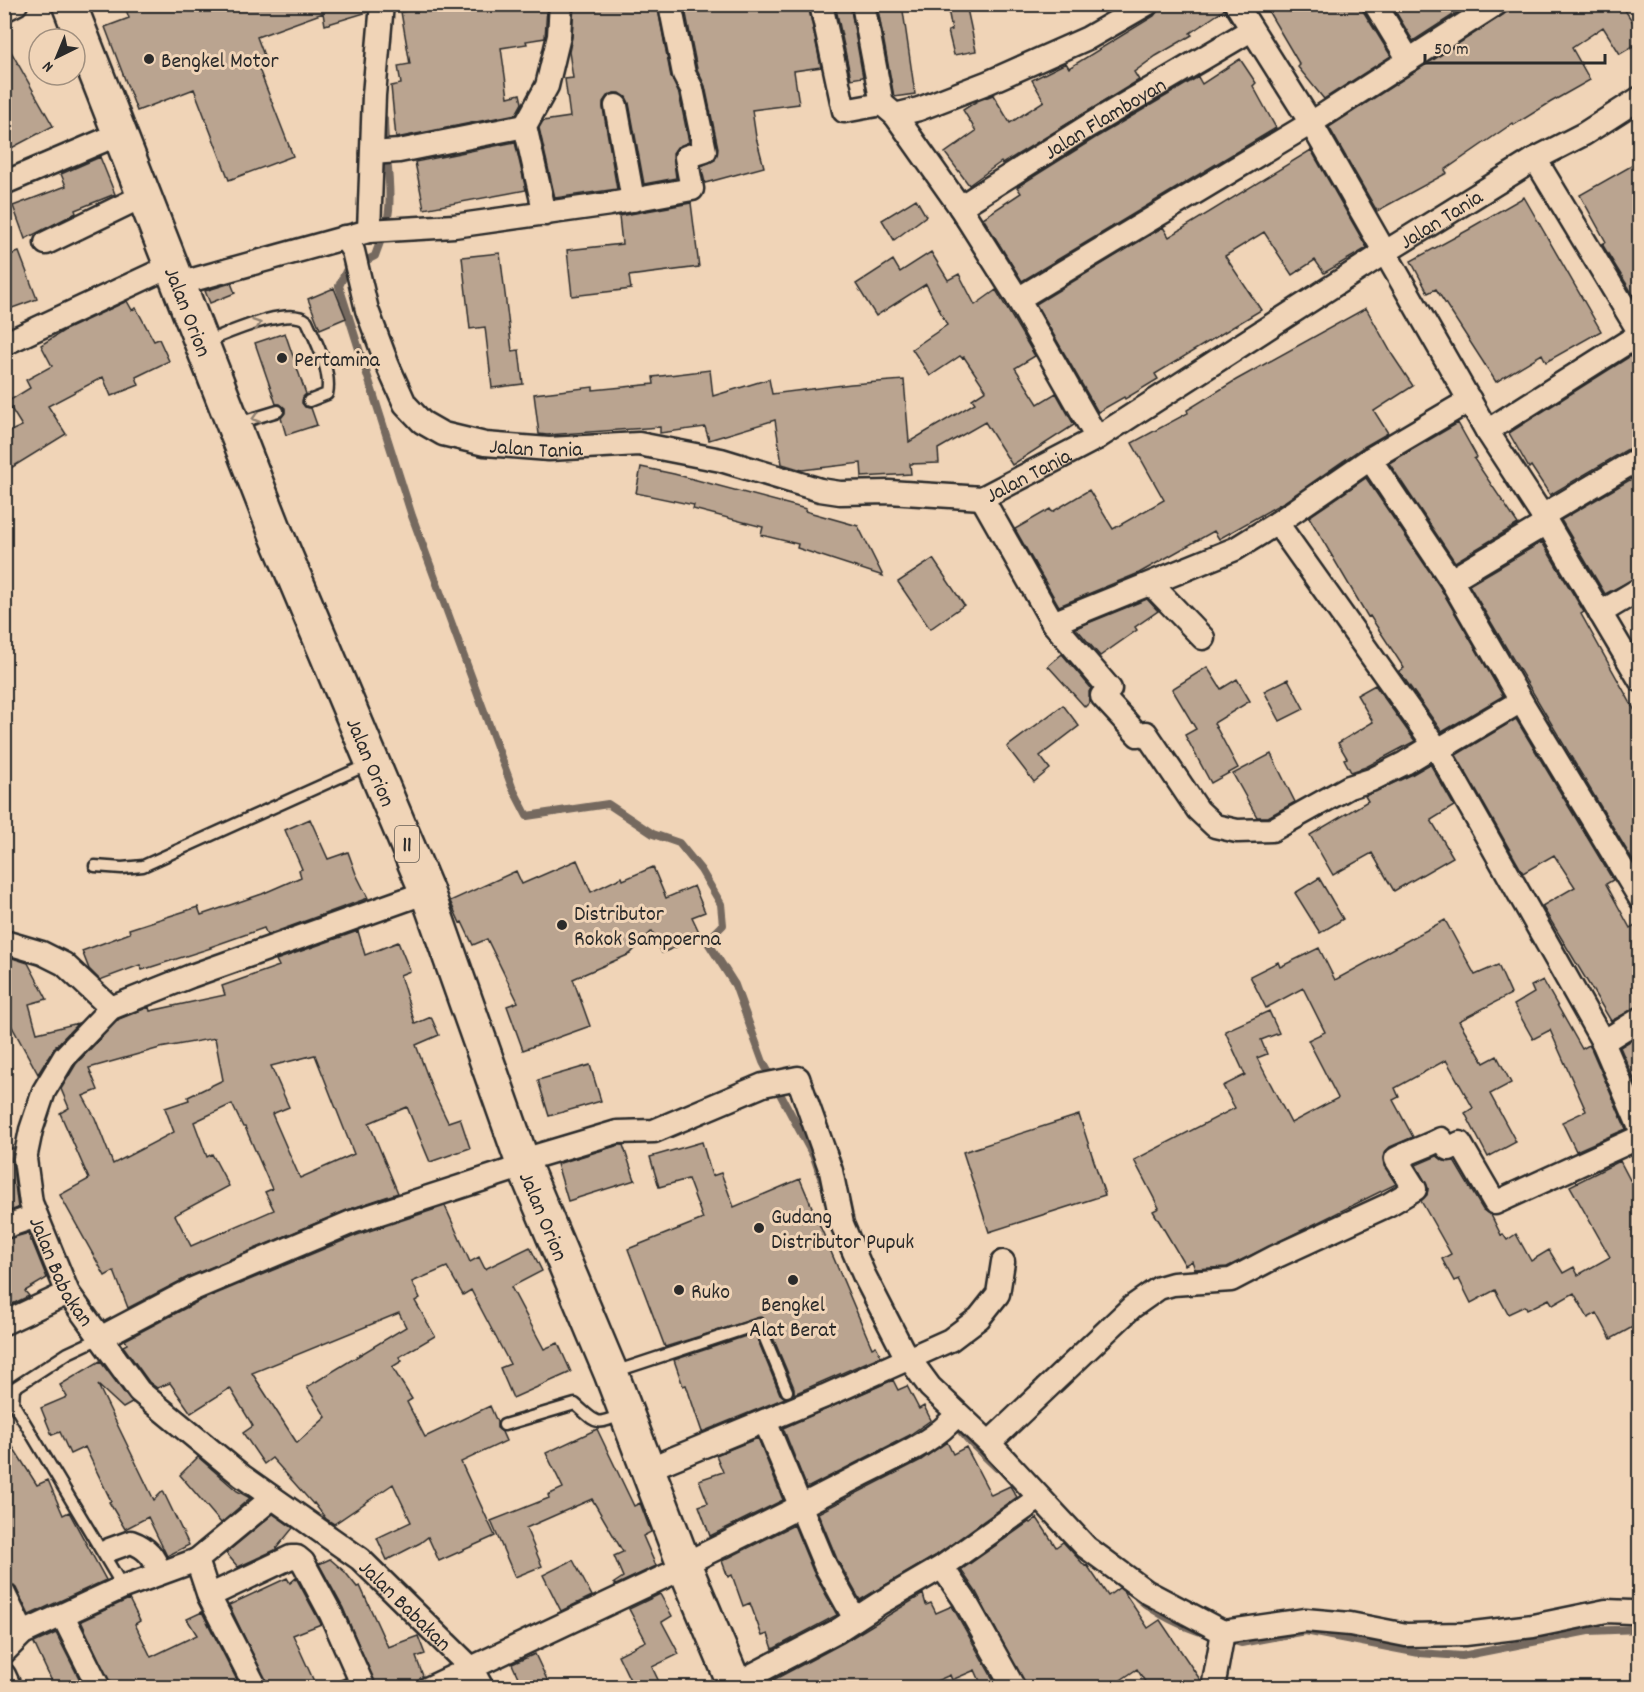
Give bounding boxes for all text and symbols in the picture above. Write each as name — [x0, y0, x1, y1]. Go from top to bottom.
north arrow — [27, 27, 87, 87]
scale bar — [1425, 27, 1605, 65]
text: 50 m — [1434, 38, 1469, 63]
place label: Bengkel Motor — [161, 47, 279, 78]
marker: Bengkel Motor — [142, 52, 156, 66]
text: N — [38, 55, 59, 77]
street label: Jalan Flamboyan — [1039, 71, 1173, 169]
street label: Jalan Tania — [1394, 183, 1490, 259]
street label: Jalan Orion — [154, 263, 217, 362]
one-way arrow — [251, 319, 262, 331]
place label: Pertamina — [294, 346, 381, 377]
marker: Pertamina — [275, 351, 289, 365]
one-way arrow — [251, 411, 262, 423]
street label: Jalan Tania — [488, 432, 584, 468]
street label: Jalan Tania — [981, 442, 1078, 513]
street label: Jalan Orion — [336, 714, 401, 812]
road number: 11 — [395, 826, 419, 862]
place label: Distributor Rokok Sampoerna — [574, 900, 721, 956]
marker: Distributor Rokok Sampoerna — [555, 918, 569, 932]
street label: Jalan Orion — [509, 1168, 574, 1266]
place label: Gudang Distributor Pupuk — [771, 1203, 914, 1259]
street label: Jalan Babakan — [19, 1213, 100, 1334]
marker: Gudang Distributor Pupuk — [752, 1221, 766, 1235]
marker: Bengkel Alat Berat — [786, 1273, 800, 1287]
place label: Ruko — [691, 1278, 730, 1309]
marker: Ruko — [672, 1283, 686, 1297]
place label: Bengkel Alat Berat — [749, 1291, 837, 1347]
street label: Jalan Babakan — [350, 1554, 457, 1660]

